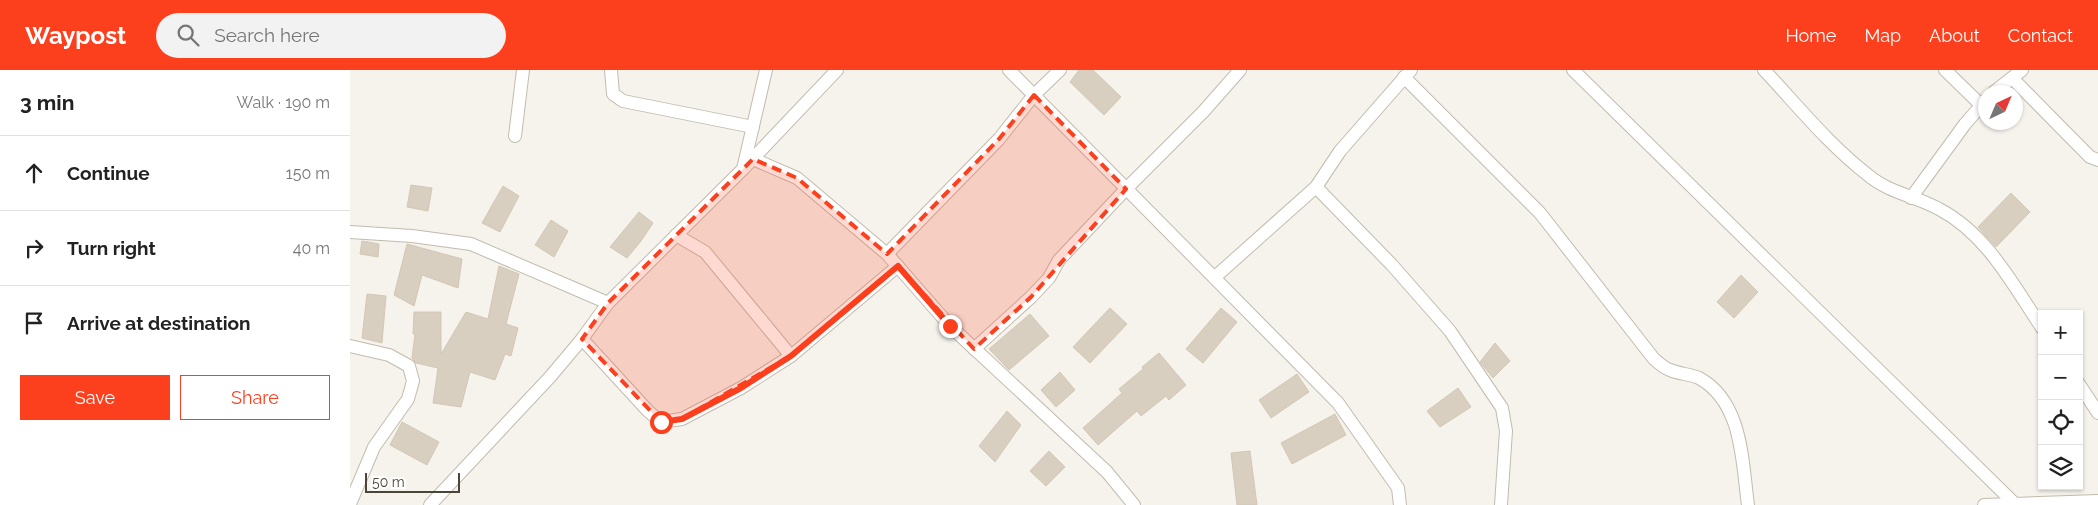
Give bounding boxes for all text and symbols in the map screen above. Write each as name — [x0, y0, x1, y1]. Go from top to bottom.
search box — [156, 13, 506, 58]
text: Waypost — [25, 21, 126, 50]
icon: search — [174, 21, 202, 49]
text: Search here — [214, 24, 320, 46]
text: Home — [1785, 25, 1836, 46]
text: Map — [1864, 25, 1901, 46]
text: About — [1929, 25, 1980, 46]
text: Contact — [2008, 25, 2073, 46]
north arrow — [1978, 85, 2023, 130]
text: 3 min — [20, 90, 74, 115]
text: Walk · 190 m — [237, 93, 330, 112]
icon: ahead — [20, 159, 48, 187]
text: Continue — [67, 162, 150, 184]
text: 150 m — [286, 164, 330, 183]
icon: right — [20, 234, 48, 262]
text: Turn right — [67, 237, 156, 259]
text: 40 m — [293, 239, 330, 258]
icon: arrive — [20, 309, 48, 337]
map controls — [2038, 310, 2083, 490]
button: + — [2038, 310, 2083, 355]
text: Arrive at destination — [67, 312, 251, 334]
route end — [939, 315, 962, 338]
button: − — [2038, 355, 2083, 400]
button: Save — [20, 375, 170, 420]
button: Share — [180, 375, 330, 420]
button: locate — [2038, 400, 2083, 445]
route start — [650, 411, 673, 434]
button: layers — [2038, 445, 2083, 490]
scale bar — [365, 470, 460, 493]
text: 50 m — [372, 474, 405, 490]

